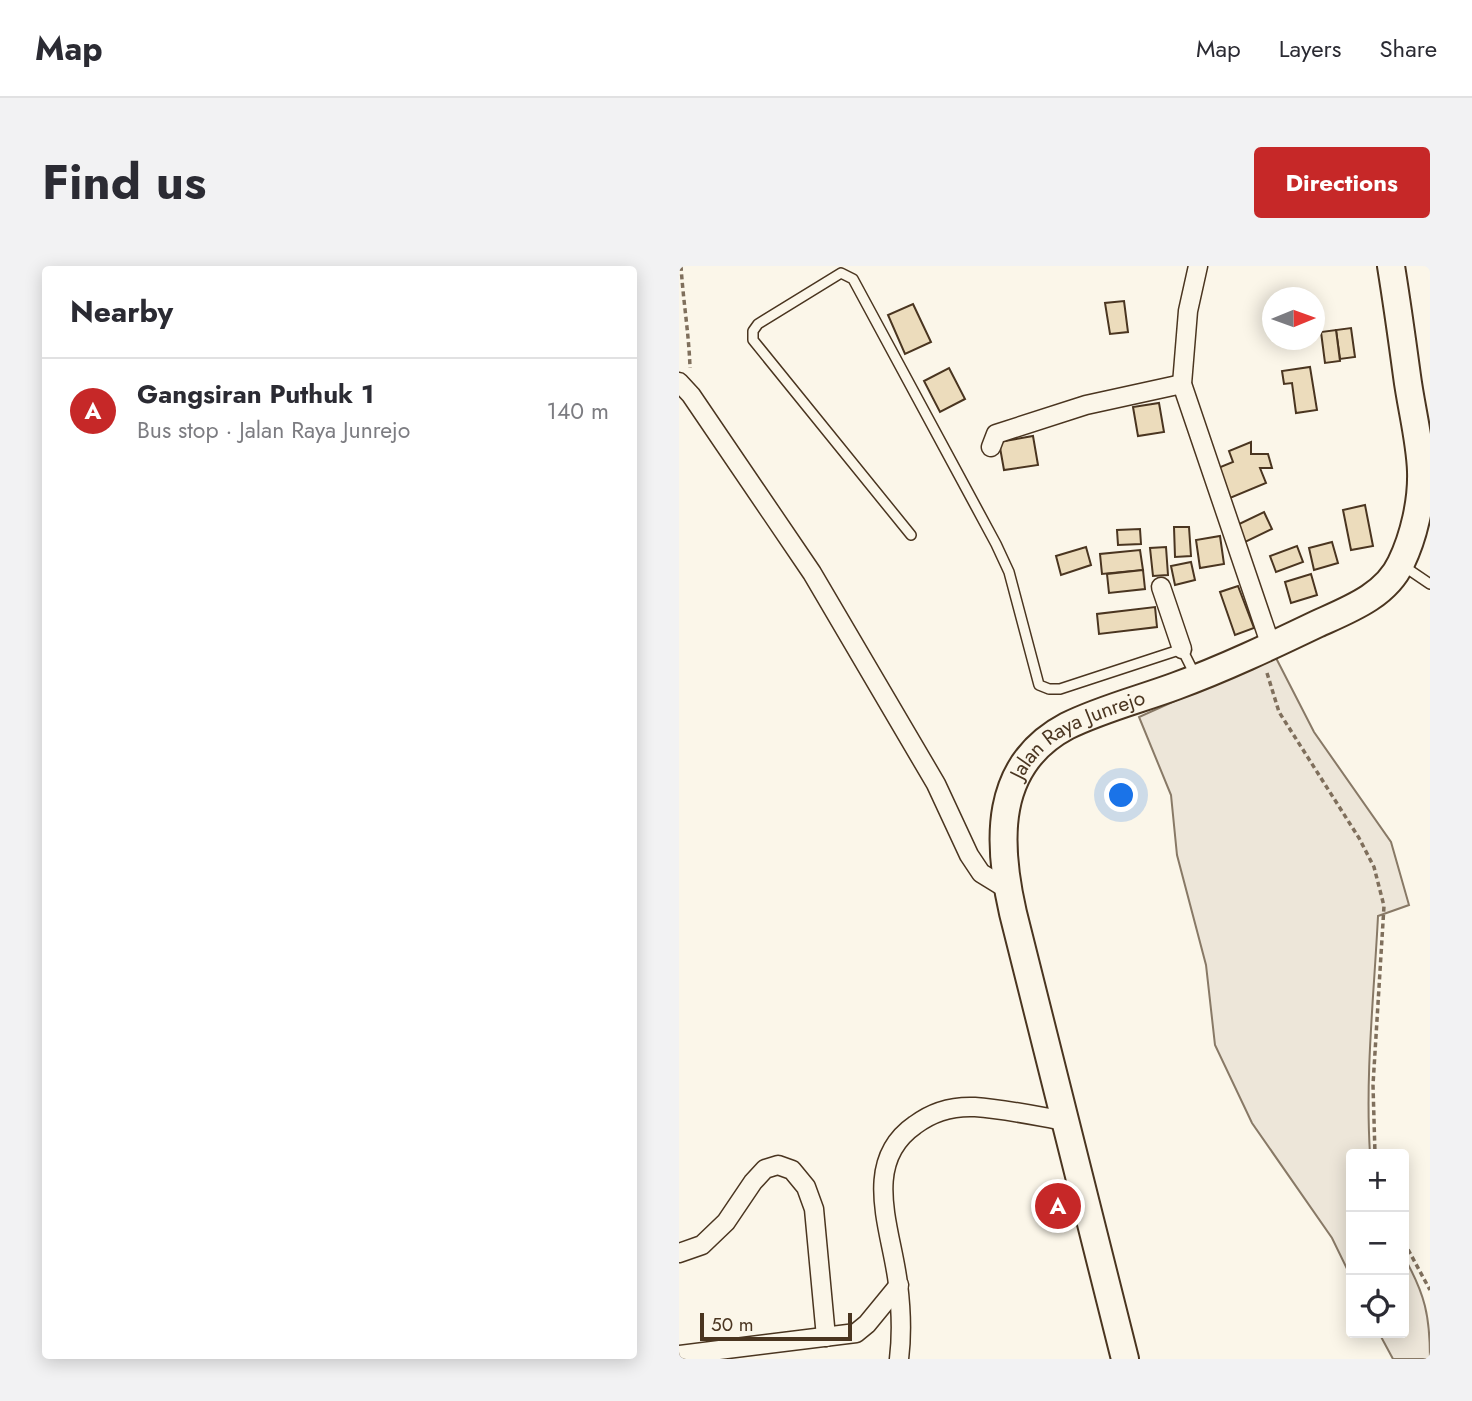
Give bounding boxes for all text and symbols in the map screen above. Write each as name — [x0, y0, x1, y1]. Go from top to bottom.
text: Map — [35, 25, 103, 72]
text: Map — [1196, 31, 1241, 66]
text: Layers — [1279, 31, 1341, 66]
text: Share — [1379, 31, 1437, 66]
text: Find us — [42, 147, 206, 217]
button: Directions — [1254, 147, 1430, 218]
north arrow — [1262, 287, 1325, 350]
text: Nearby — [70, 290, 173, 333]
text: Gangsiran Puthuk 1 — [137, 375, 374, 413]
text: A — [85, 394, 101, 428]
text: 140 m — [547, 394, 609, 428]
text: Bus stop · Jalan Raya Junrejo — [137, 413, 410, 447]
street label: Jalan Raya Junrejo — [1001, 683, 1149, 787]
your location — [1104, 778, 1138, 812]
map controls — [1346, 1149, 1409, 1338]
button: + — [1346, 1149, 1409, 1212]
pin: A — [1035, 1180, 1081, 1232]
button: − — [1346, 1212, 1409, 1275]
button: locate — [1346, 1275, 1409, 1338]
scale bar — [700, 1310, 852, 1342]
text: 50 m — [711, 1311, 754, 1338]

